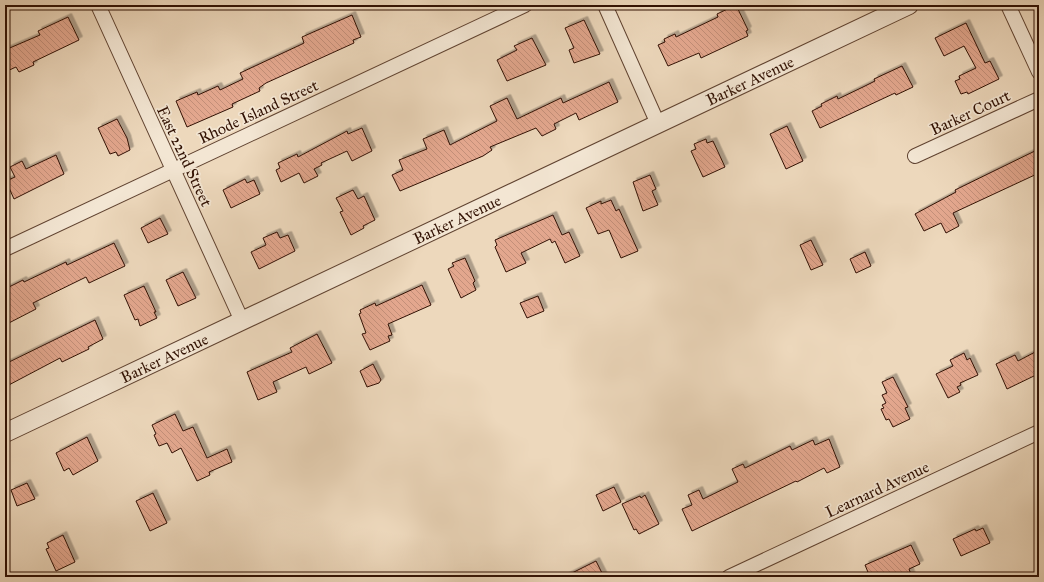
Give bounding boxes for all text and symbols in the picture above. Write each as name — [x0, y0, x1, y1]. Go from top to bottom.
street label: Barker Avenue — [703, 52, 797, 110]
street label: Rhode Island Street — [195, 75, 321, 148]
street label: Barker Court — [927, 86, 1013, 139]
street label: East 22nd Street — [153, 103, 216, 210]
street label: Barker Avenue — [410, 190, 504, 248]
street label: Barker Avenue — [117, 329, 211, 387]
street label: Learnard Avenue — [822, 457, 932, 522]

